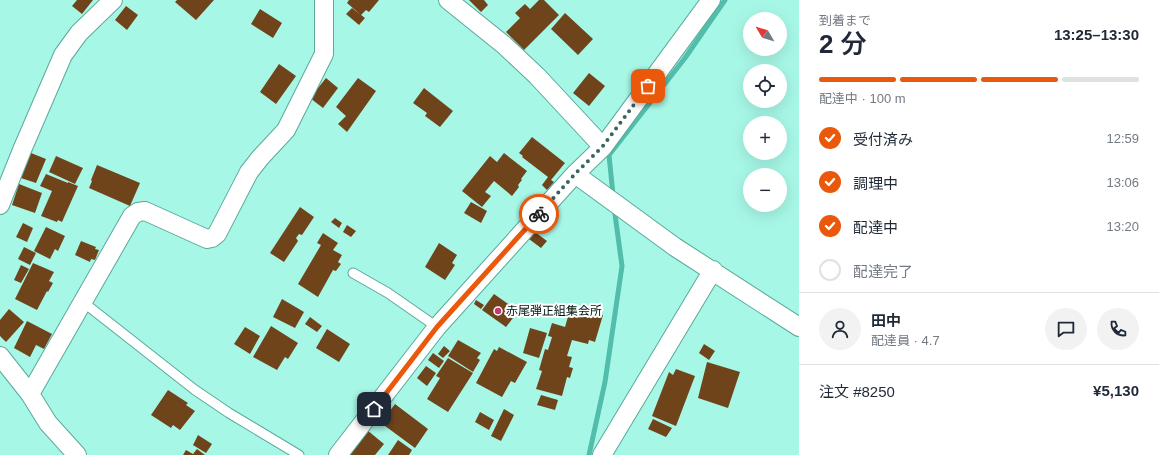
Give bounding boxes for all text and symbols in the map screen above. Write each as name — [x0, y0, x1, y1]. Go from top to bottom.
north arrow — [743, 12, 787, 56]
map controls — [743, 12, 787, 212]
text: 到着まで — [819, 13, 871, 28]
text: 13:25–13:30 — [1054, 26, 1139, 43]
text: 2 分 — [819, 29, 867, 59]
button: locate — [743, 64, 787, 108]
pin — [631, 69, 665, 103]
icon: bag — [637, 75, 659, 97]
text: 配達中 · 100 m — [819, 91, 906, 106]
button: + — [743, 116, 787, 160]
icon: check — [819, 127, 841, 149]
text: 受付済み — [853, 131, 913, 148]
text: 12:59 — [1106, 131, 1139, 146]
button: − — [743, 168, 787, 212]
icon: check — [819, 171, 841, 193]
text: 調理中 — [853, 175, 898, 192]
text: 13:06 — [1106, 175, 1139, 190]
courier — [519, 194, 559, 234]
icon: bike — [528, 203, 550, 225]
icon: check — [819, 215, 841, 237]
text: 配達中 — [853, 219, 898, 236]
text: 13:20 — [1106, 219, 1139, 234]
text: 配達完了 — [853, 263, 913, 280]
place label: 赤尾弾正組集会所 — [506, 304, 602, 318]
marker: 赤尾弾正組集会所 — [493, 306, 503, 316]
button: person — [819, 308, 861, 350]
button: chat — [1045, 308, 1087, 350]
button: phone — [1097, 308, 1139, 350]
text: 田中 — [871, 312, 901, 329]
text: 配達員 · 4.7 — [871, 333, 940, 348]
text: ¥5,130 — [1093, 382, 1139, 399]
text: 注文 #8250 — [819, 383, 895, 400]
pin — [357, 392, 391, 426]
icon: home — [363, 398, 385, 420]

